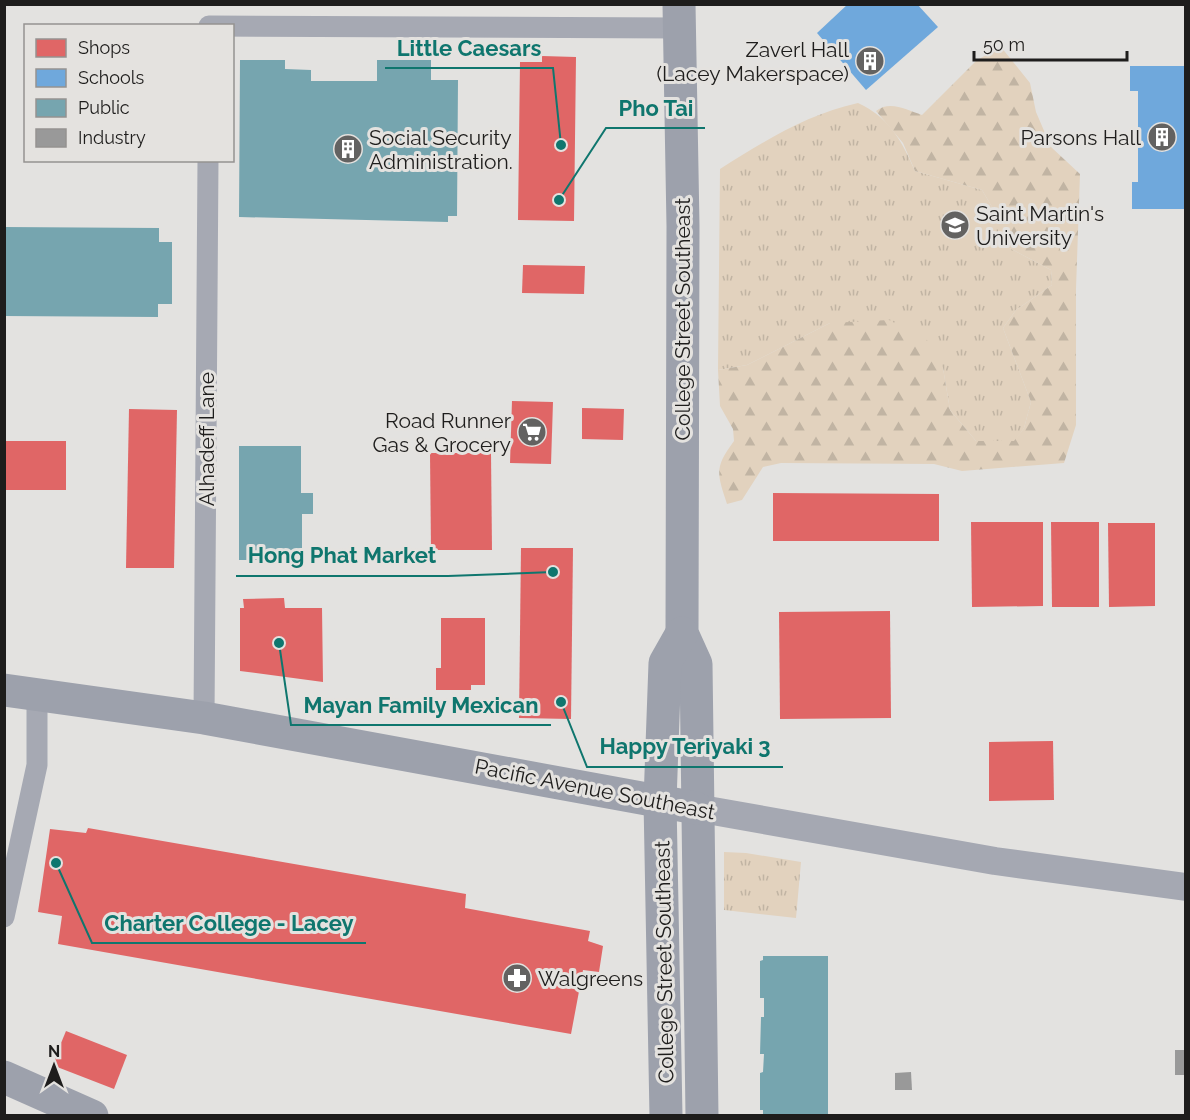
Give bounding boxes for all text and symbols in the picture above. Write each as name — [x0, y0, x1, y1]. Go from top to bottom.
legend — [24, 24, 234, 162]
scale bar — [974, 24, 1127, 62]
callout: Little Caesars — [385, 28, 553, 68]
text: 50 m — [983, 34, 1025, 55]
text: Little Caesars — [397, 35, 541, 61]
text: Shops — [78, 37, 130, 58]
place label: Zaverl Hall (Lacey Makerspace) — [656, 37, 849, 86]
building icon: Zaverl Hall (Lacey Makerspace) — [854, 45, 886, 77]
text: Schools — [78, 67, 145, 88]
callout: Pho Tai — [606, 88, 705, 128]
text: Pho Tai — [619, 95, 693, 121]
text: Public — [78, 97, 130, 118]
building icon: Parsons Hall — [1146, 121, 1178, 153]
place label: Social Security Administration. — [369, 125, 513, 174]
place label: Parsons Hall — [1021, 125, 1141, 150]
text: Industry — [78, 127, 146, 148]
building icon: Social Security Administration. — [332, 133, 364, 165]
street label: College Street Southeast — [670, 198, 695, 440]
place label: Saint Martin's University — [976, 201, 1104, 250]
school or university icon: Saint Martin's University — [939, 209, 971, 241]
street label: Alhadeff Lane — [194, 372, 219, 506]
place label: Road Runner Gas & Grocery — [373, 408, 512, 457]
supermarket icon: Road Runner Gas & Grocery — [516, 416, 548, 448]
callout: Hong Phat Market — [236, 536, 448, 576]
text: Hong Phat Market — [248, 542, 437, 568]
callout: Mayan Family Mexican — [291, 685, 551, 725]
text: Mayan Family Mexican — [304, 692, 538, 718]
callout: Happy Teriyaki 3 — [587, 727, 783, 767]
text: Happy Teriyaki 3 — [599, 733, 771, 759]
street label: Pacific Avenue Southeast — [473, 753, 717, 825]
street label: College Street Southeast — [649, 840, 679, 1084]
callout: Charter College - Lacey — [92, 903, 366, 943]
text: Charter College - Lacey — [104, 910, 354, 936]
pharmacy icon: Walgreens — [501, 962, 533, 994]
place label: Walgreens — [538, 966, 643, 991]
north arrow — [24, 1036, 84, 1096]
text: N — [48, 1042, 60, 1061]

